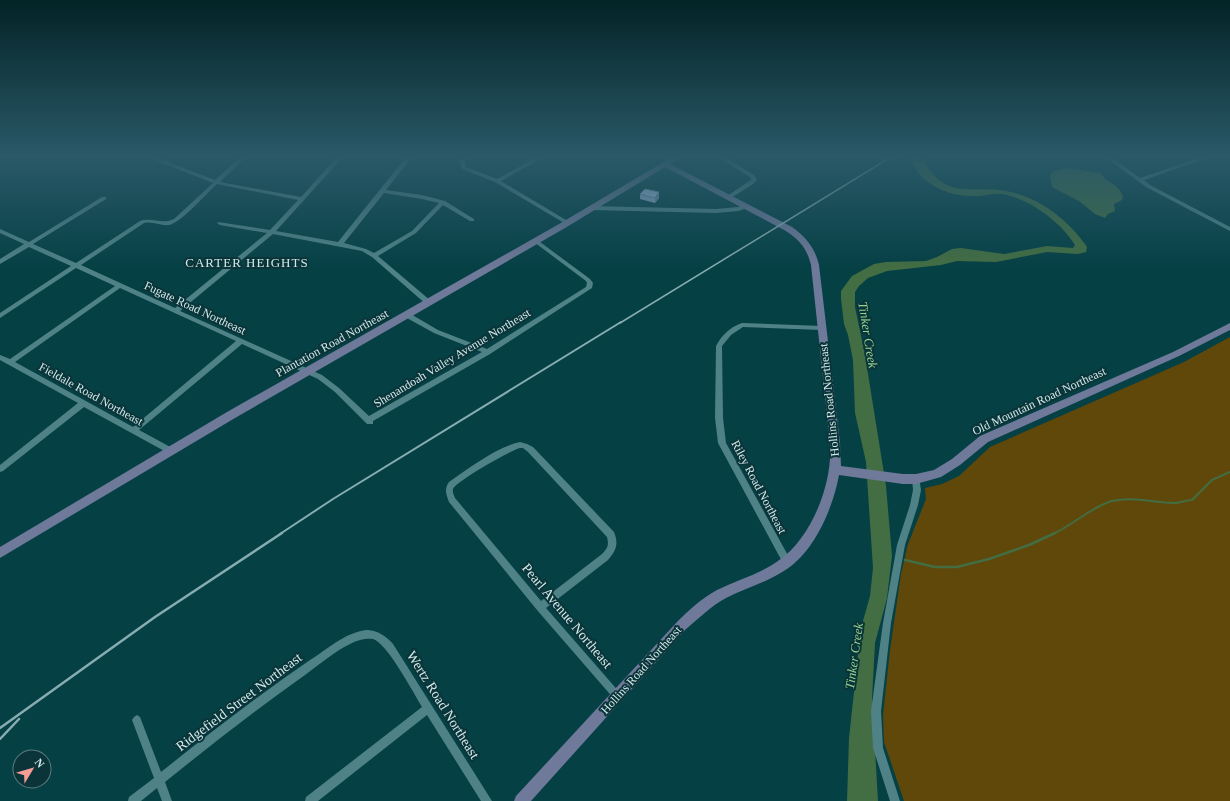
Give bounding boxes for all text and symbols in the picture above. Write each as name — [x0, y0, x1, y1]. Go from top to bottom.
district label: CARTER HEIGHTS — [185, 255, 309, 270]
street label: Fugate Road Northeast — [142, 278, 249, 338]
water label: Tinker Creek — [855, 301, 881, 370]
street label: Shenandoah Valley Avenue Northeast — [371, 305, 534, 410]
street label: Plantation Road Northeast — [273, 306, 391, 380]
street label: Hollins Road Northeast — [816, 342, 842, 457]
street label: Fieldale Road Northeast — [37, 360, 146, 429]
street label: Old Mountain Road Northeast — [970, 364, 1109, 438]
street label: Riley Road Northeast — [728, 438, 790, 537]
street label: Pearl Avenue Northeast — [519, 561, 615, 671]
water label: Tinker Creek — [842, 622, 866, 690]
street label: Hollins Road Northeast — [598, 623, 685, 717]
street label: Wertz Road Northeast — [404, 648, 482, 762]
street label: Ridgefield Street Northeast — [173, 650, 305, 754]
north arrow — [12, 749, 52, 789]
text: N — [33, 756, 47, 770]

